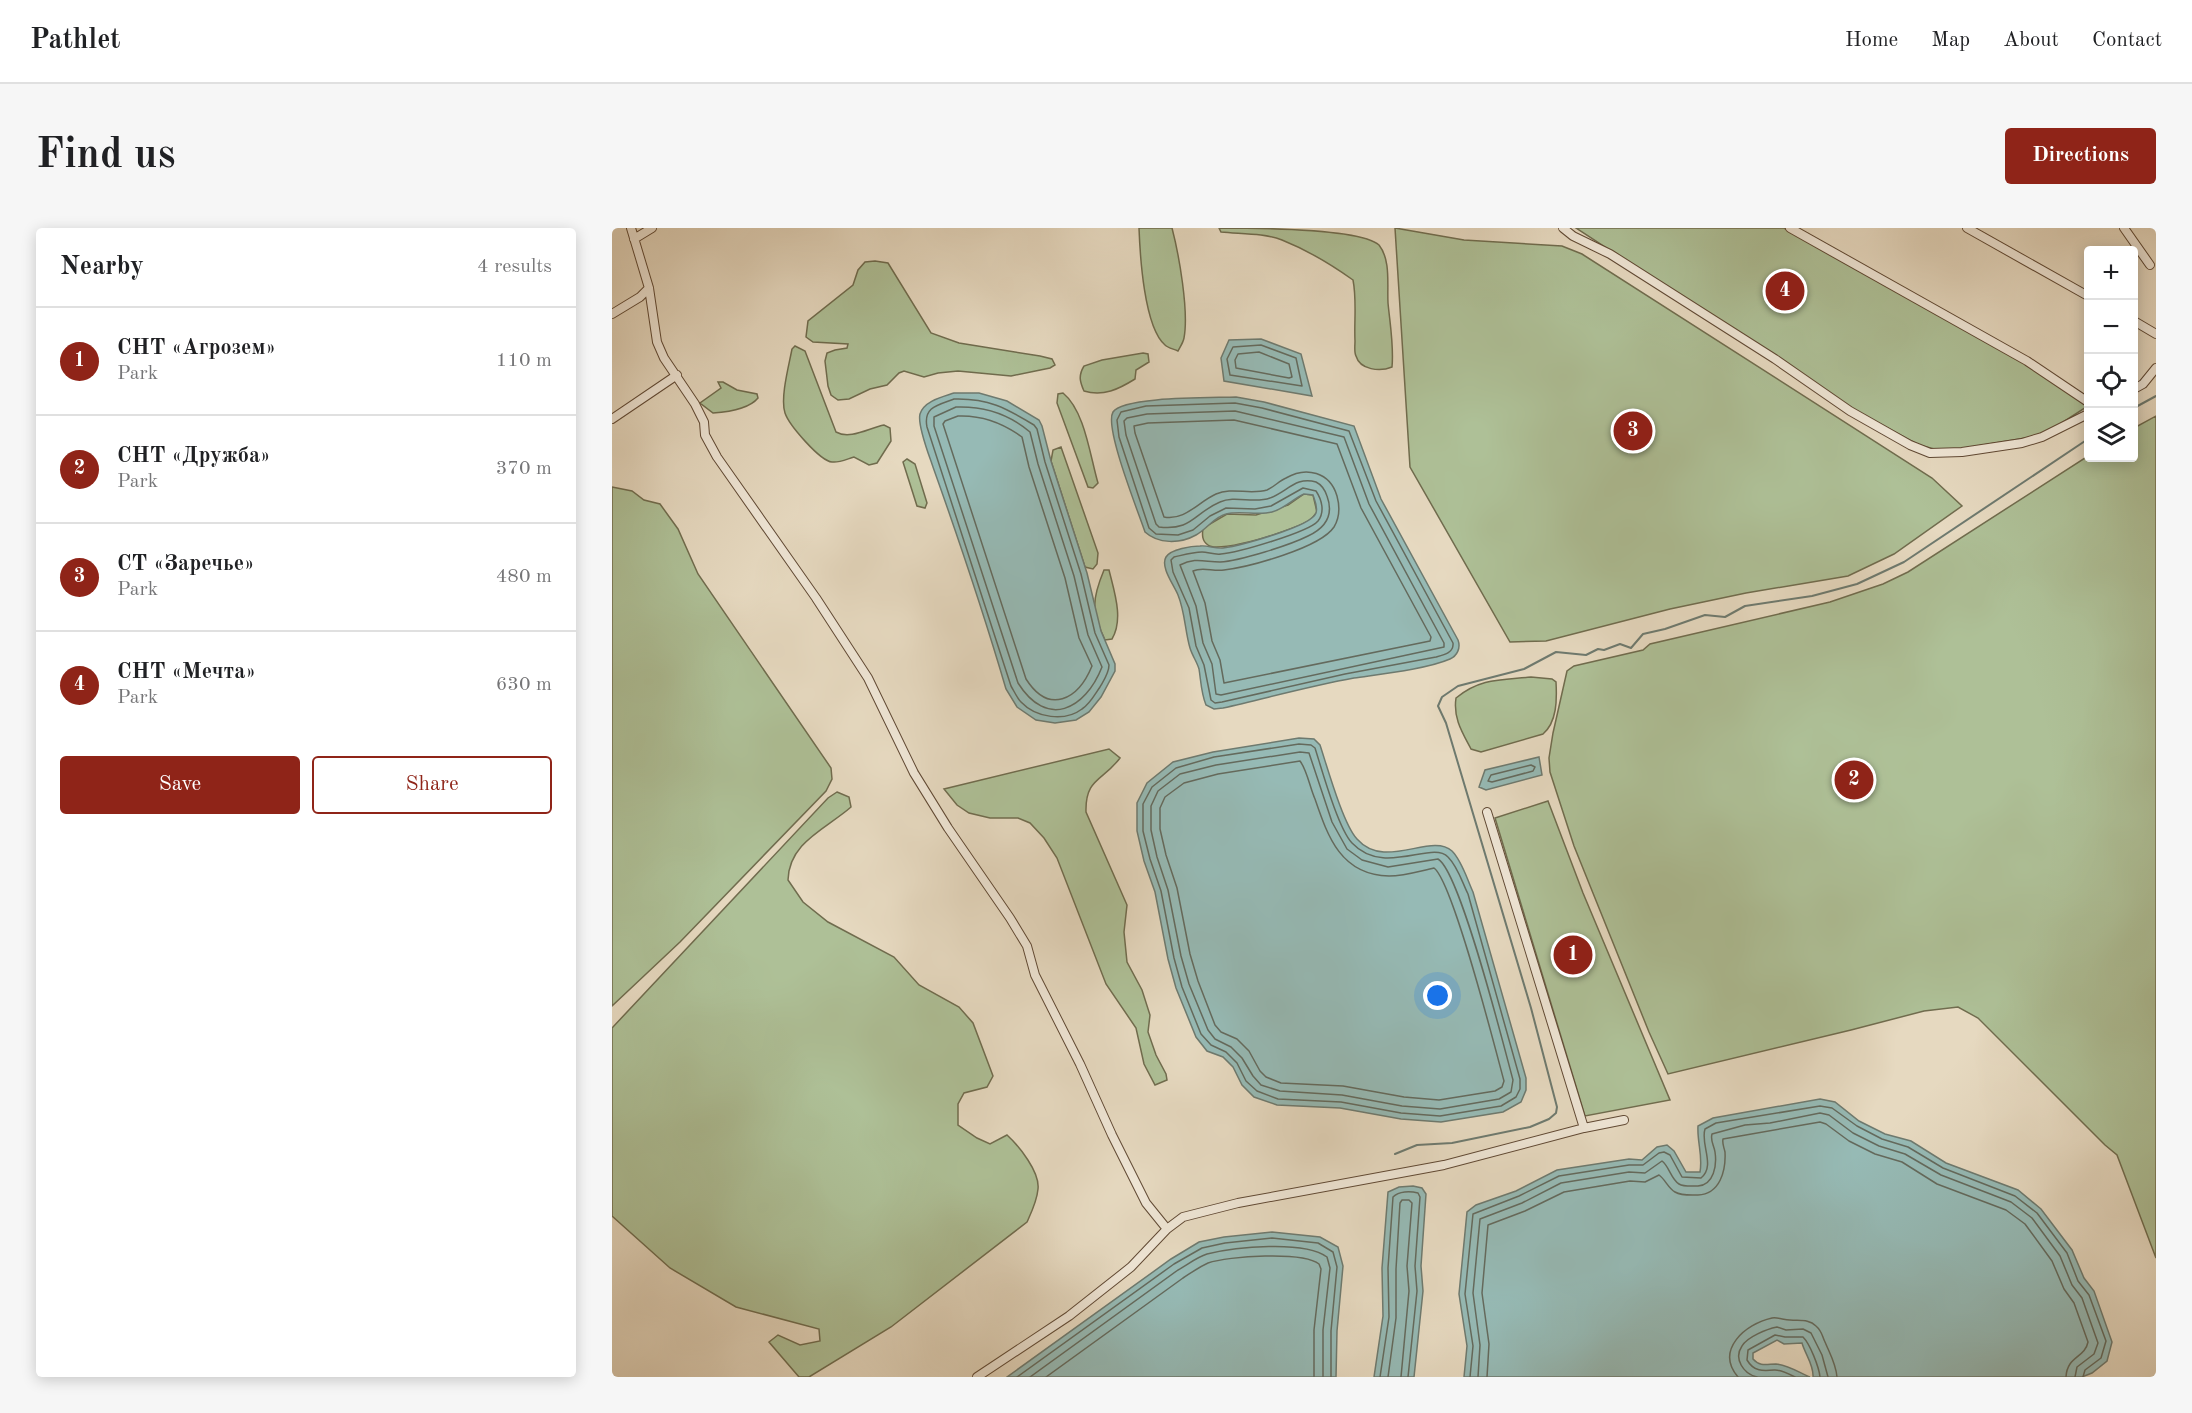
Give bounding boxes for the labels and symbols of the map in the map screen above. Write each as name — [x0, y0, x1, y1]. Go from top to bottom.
pin: 4 — [1766, 268, 1804, 314]
pin: 3 — [1614, 408, 1652, 454]
pin: 2 — [1834, 758, 1874, 802]
pin: 1 — [1554, 932, 1592, 978]
your location — [1423, 981, 1452, 1010]

